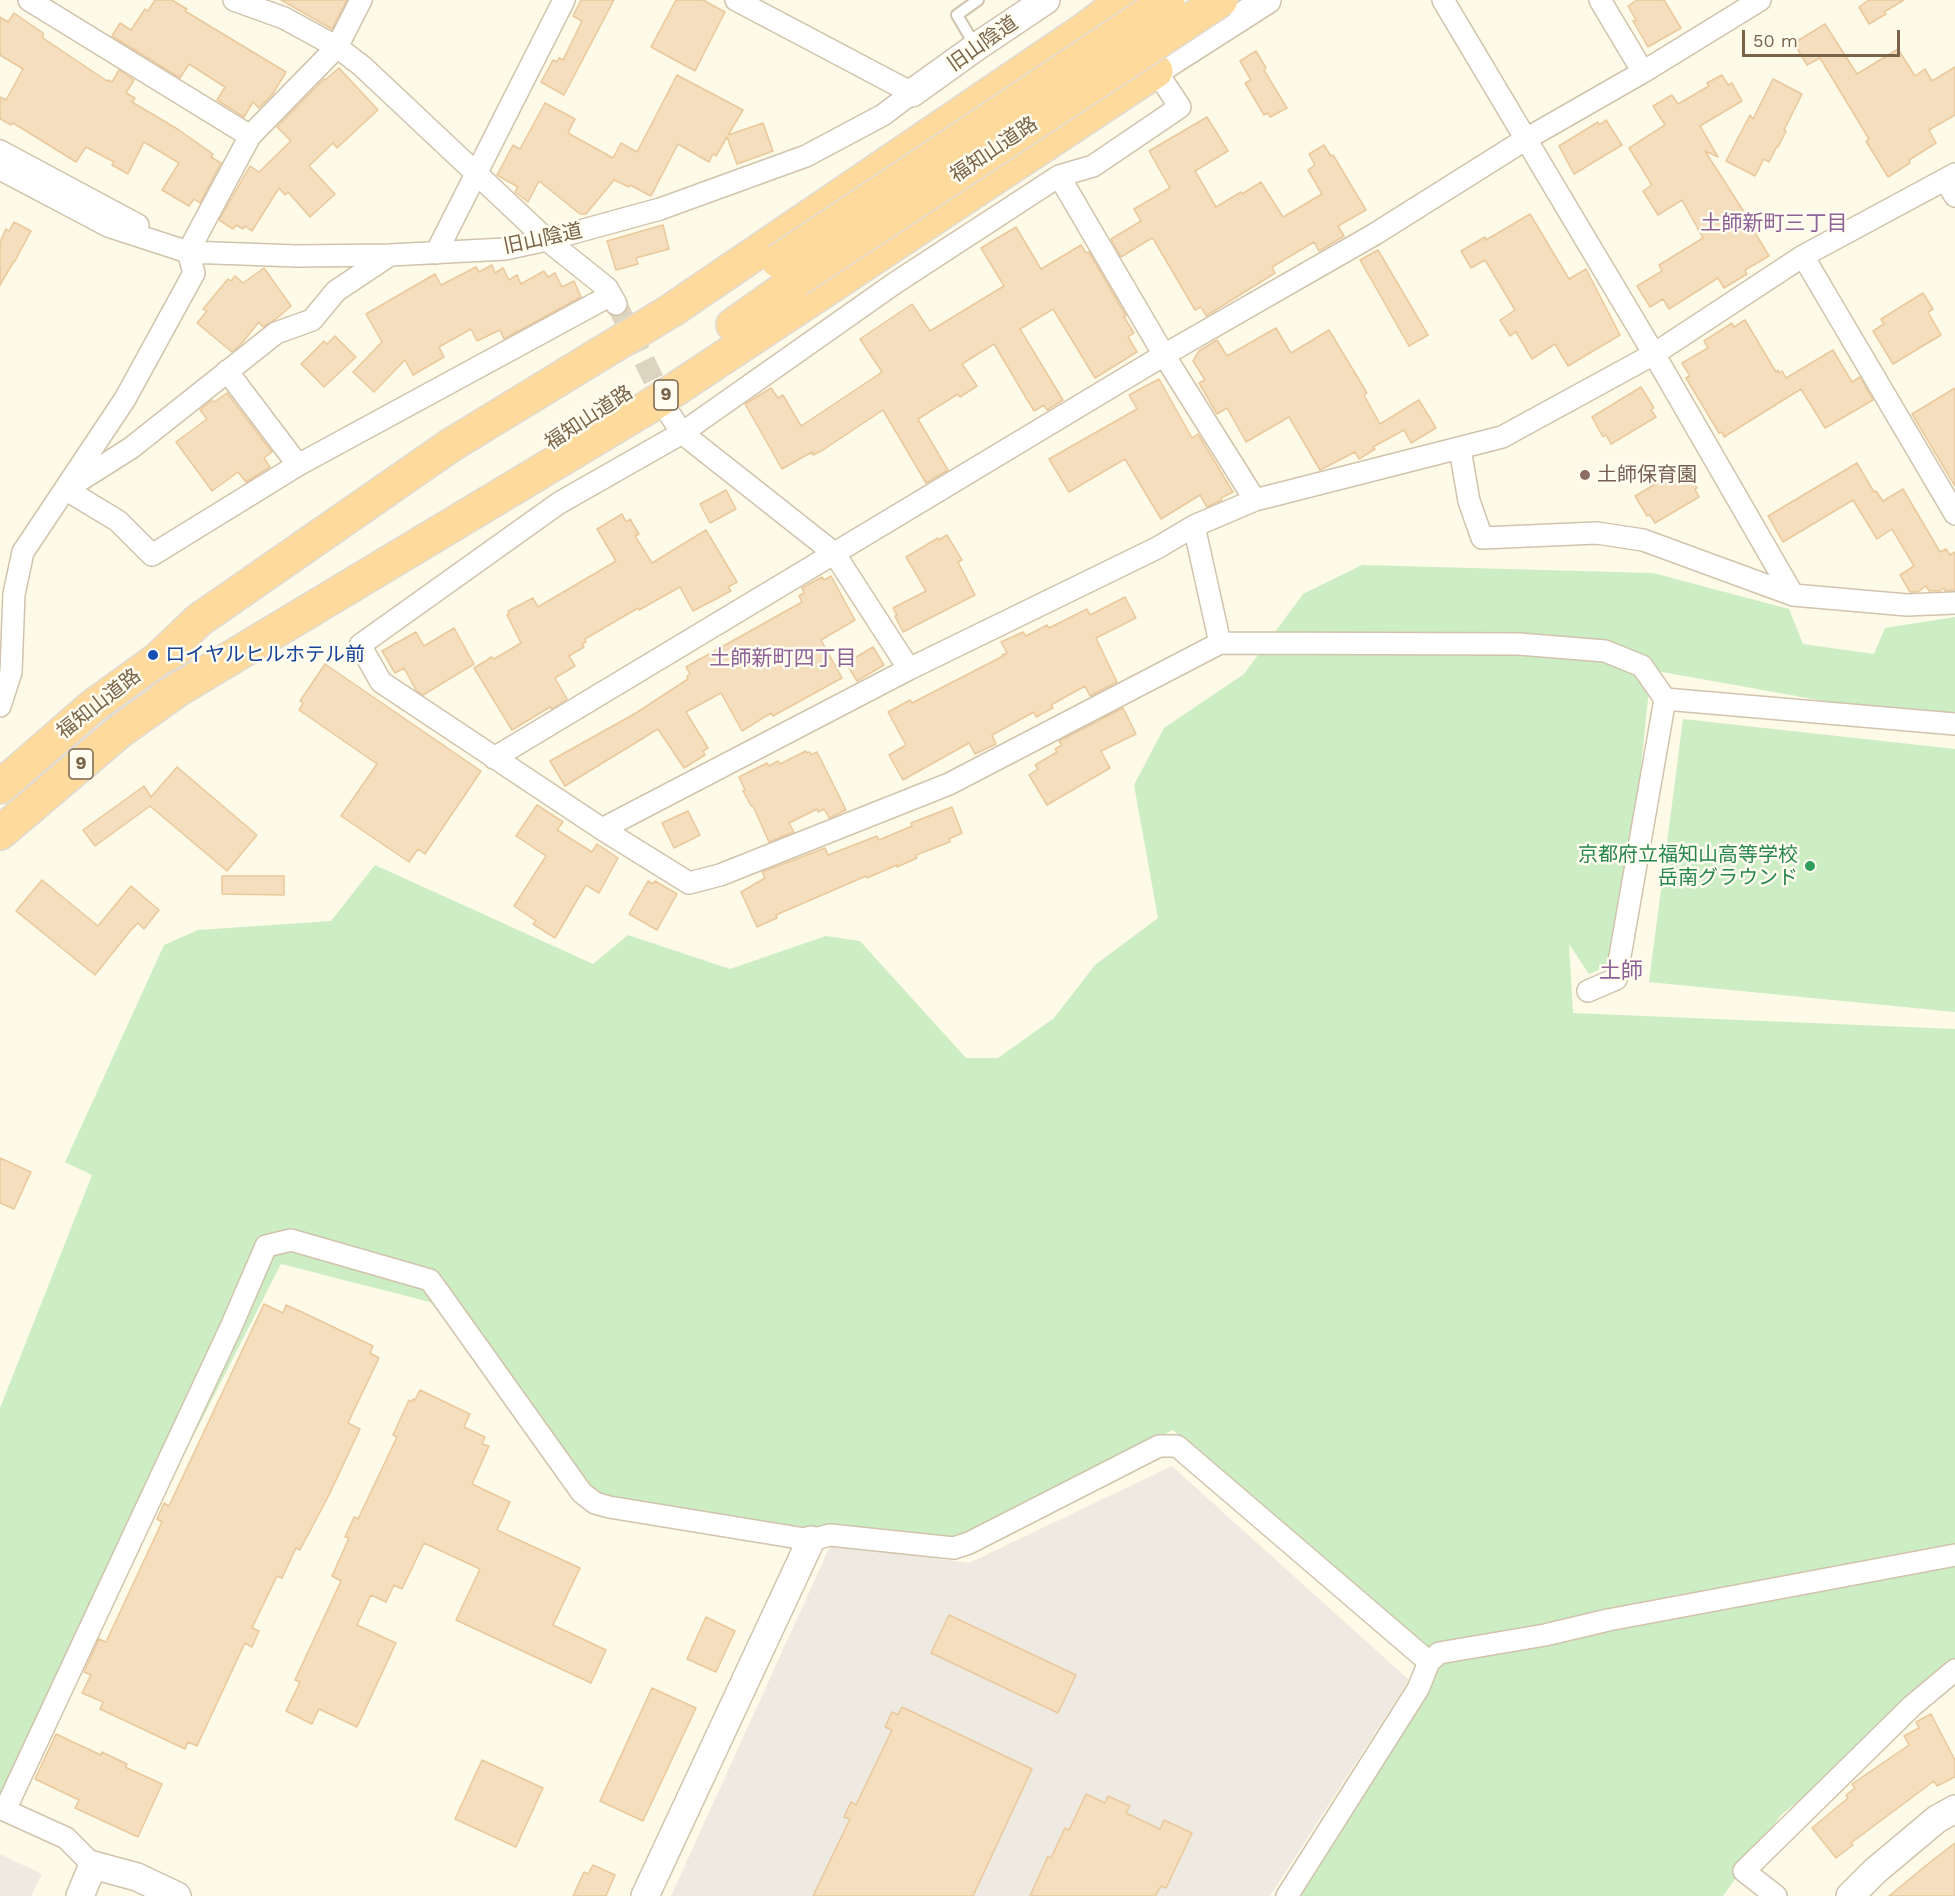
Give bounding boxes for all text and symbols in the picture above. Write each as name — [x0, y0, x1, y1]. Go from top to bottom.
street label: 旧山陰道 — [943, 11, 1023, 77]
scale bar — [1745, 18, 1902, 56]
text: 50 m — [1753, 30, 1798, 51]
street label: 福知山道路 — [946, 112, 1042, 188]
district label: 土師新町三丁目 — [1701, 211, 1847, 237]
street label: 旧山陰道 — [501, 219, 585, 259]
road number: 9 — [654, 380, 678, 410]
street label: 福知山道路 — [541, 381, 637, 455]
place label: 土師保育園 — [1597, 463, 1697, 487]
marker: 土師保育園 — [1578, 468, 1592, 482]
place label: ロイヤルヒルホテル前 — [165, 643, 365, 667]
district label: 土師新町四丁目 — [710, 646, 856, 672]
marker: ロイヤルヒルホテル前 — [146, 648, 160, 662]
street label: 福知山道路 — [52, 664, 146, 744]
road number: 9 — [69, 749, 93, 779]
place label: 京都府立福知山高等学校 岳南グラウンド — [1578, 843, 1798, 890]
marker: 京都府立福知山高等学校 岳南グラウンド — [1803, 859, 1817, 873]
district label: 土師 — [1599, 959, 1643, 985]

